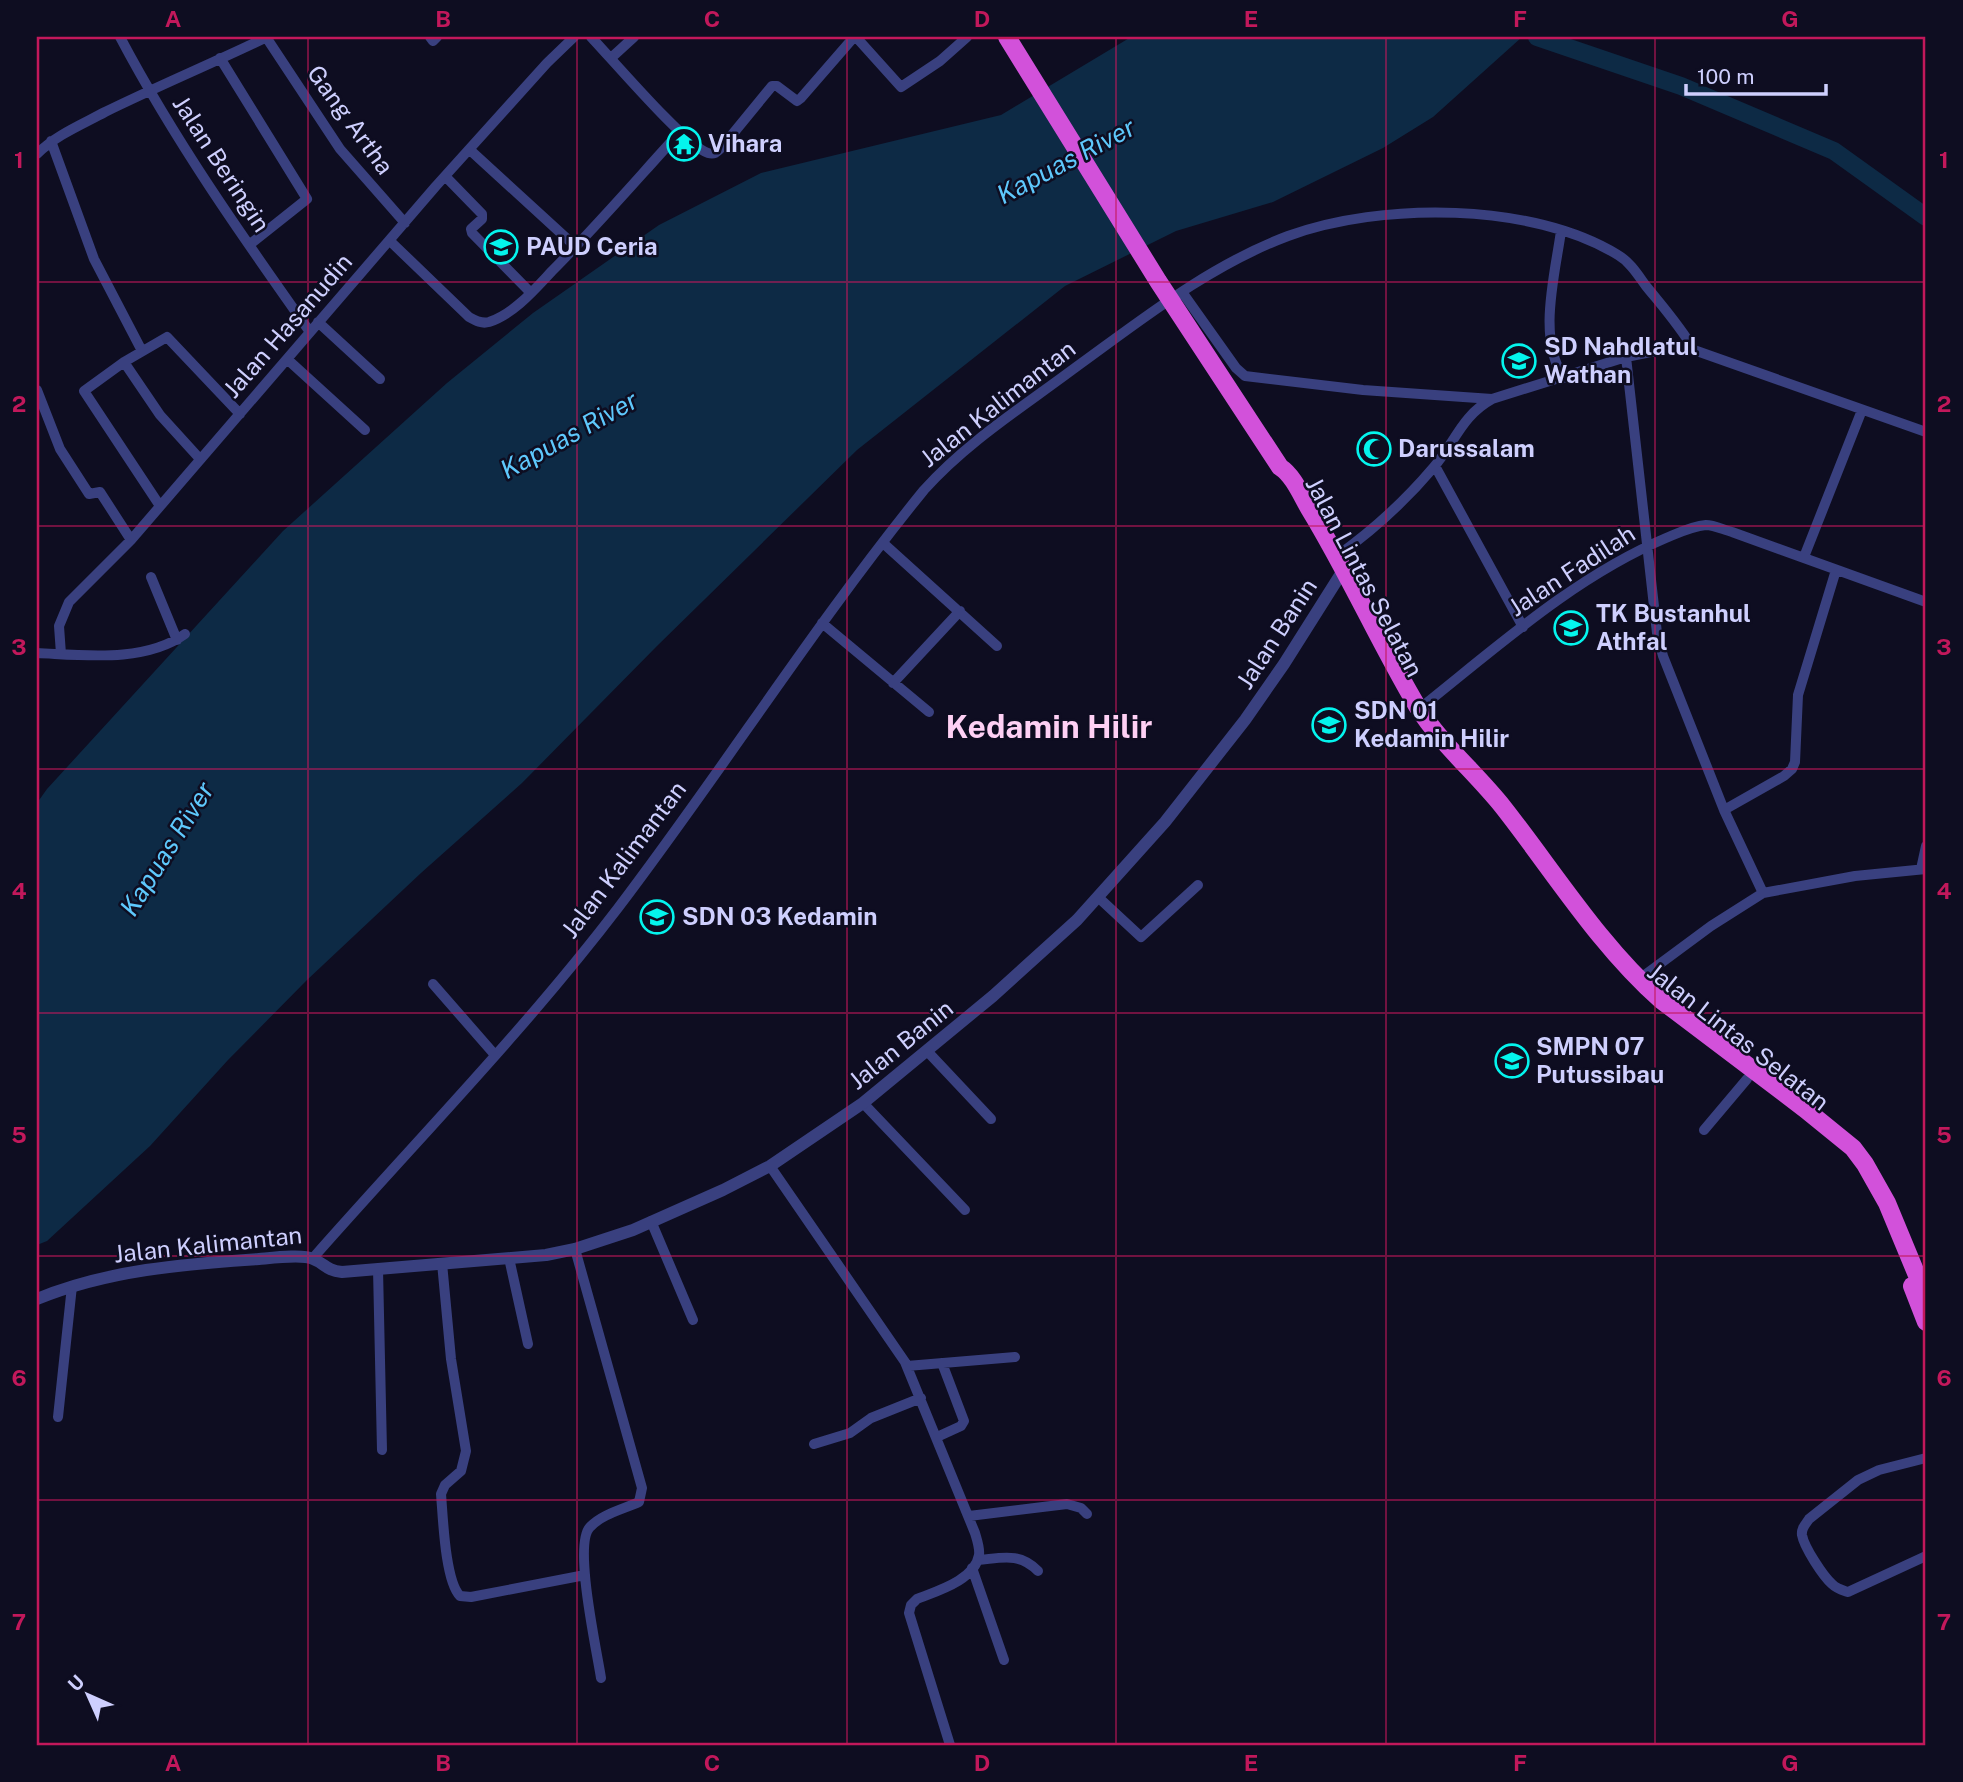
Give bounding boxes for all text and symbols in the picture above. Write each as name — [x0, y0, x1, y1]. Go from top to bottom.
text: A — [165, 5, 182, 32]
text: B — [435, 5, 451, 32]
text: C — [704, 5, 720, 32]
text: D — [974, 5, 990, 32]
text: E — [1244, 5, 1258, 32]
text: F — [1513, 5, 1527, 32]
text: G — [1781, 5, 1799, 32]
scale bar — [1686, 52, 1826, 96]
street label: Gang Artha — [302, 59, 400, 179]
text: 100 m — [1697, 64, 1754, 89]
street label: Jalan Beringin — [167, 90, 276, 237]
water label: Kapuas River — [991, 111, 1140, 210]
temple icon: Vihara — [665, 125, 703, 163]
place label: Vihara — [708, 129, 782, 157]
text: 1 — [14, 146, 24, 173]
text: 1 — [1939, 146, 1949, 173]
school or university icon: PAUD Ceria — [482, 228, 520, 266]
place label: PAUD Ceria — [526, 232, 658, 260]
street label: Jalan Hasanudin — [217, 248, 357, 403]
place label: SD Nahdlatul Wathan — [1544, 332, 1698, 388]
street label: Jalan Kalimantan — [914, 334, 1081, 472]
school or university icon: SD Nahdlatul Wathan — [1500, 342, 1538, 380]
water label: Kapuas River — [495, 384, 643, 485]
text: 2 — [12, 390, 26, 417]
text: 2 — [1937, 390, 1951, 417]
mosque icon: Darussalam — [1355, 430, 1393, 468]
place label: Darussalam — [1398, 434, 1535, 462]
street label: Jalan Lintas Selatan — [1300, 472, 1429, 681]
street label: Jalan Fadilah — [1503, 519, 1640, 621]
street label: Jalan Banin — [1230, 573, 1322, 694]
place label: TK Bustanhul Athfal — [1596, 599, 1751, 655]
school or university icon: TK Bustanhul Athfal — [1552, 609, 1590, 647]
text: 3 — [11, 633, 27, 660]
text: 3 — [1936, 633, 1952, 660]
place label: SDN 01 Kedamin Hilir — [1354, 696, 1509, 752]
school or university icon: SDN 01 Kedamin Hilir — [1310, 706, 1348, 744]
district label: Kedamin Hilir — [946, 708, 1152, 745]
street label: Jalan Kalimantan — [555, 775, 691, 943]
water label: Kapuas River — [113, 776, 220, 922]
text: 4 — [11, 877, 27, 904]
text: 4 — [1936, 877, 1952, 904]
school or university icon: SDN 03 Kedamin — [638, 898, 676, 936]
place label: SDN 03 Kedamin — [682, 902, 877, 930]
street label: Jalan Lintas Selatan — [1642, 957, 1835, 1116]
street label: Jalan Banin — [843, 994, 958, 1095]
place label: SMPN 07 Putussibau — [1536, 1032, 1664, 1088]
school or university icon: SMPN 07 Putussibau — [1493, 1042, 1531, 1080]
text: 5 — [11, 1121, 27, 1148]
text: 5 — [1936, 1121, 1952, 1148]
street label: Jalan Kalimantan — [112, 1220, 303, 1268]
text: 6 — [11, 1364, 27, 1391]
text: 6 — [1936, 1364, 1952, 1391]
text: 7 — [12, 1608, 26, 1635]
text: 7 — [1937, 1608, 1951, 1635]
north arrow — [52, 1660, 122, 1730]
text: U — [63, 1670, 89, 1696]
text: A — [165, 1749, 182, 1776]
text: B — [435, 1749, 451, 1776]
text: C — [704, 1749, 720, 1776]
text: D — [974, 1749, 990, 1776]
text: E — [1244, 1749, 1258, 1776]
text: F — [1513, 1749, 1527, 1776]
text: G — [1781, 1749, 1799, 1776]

